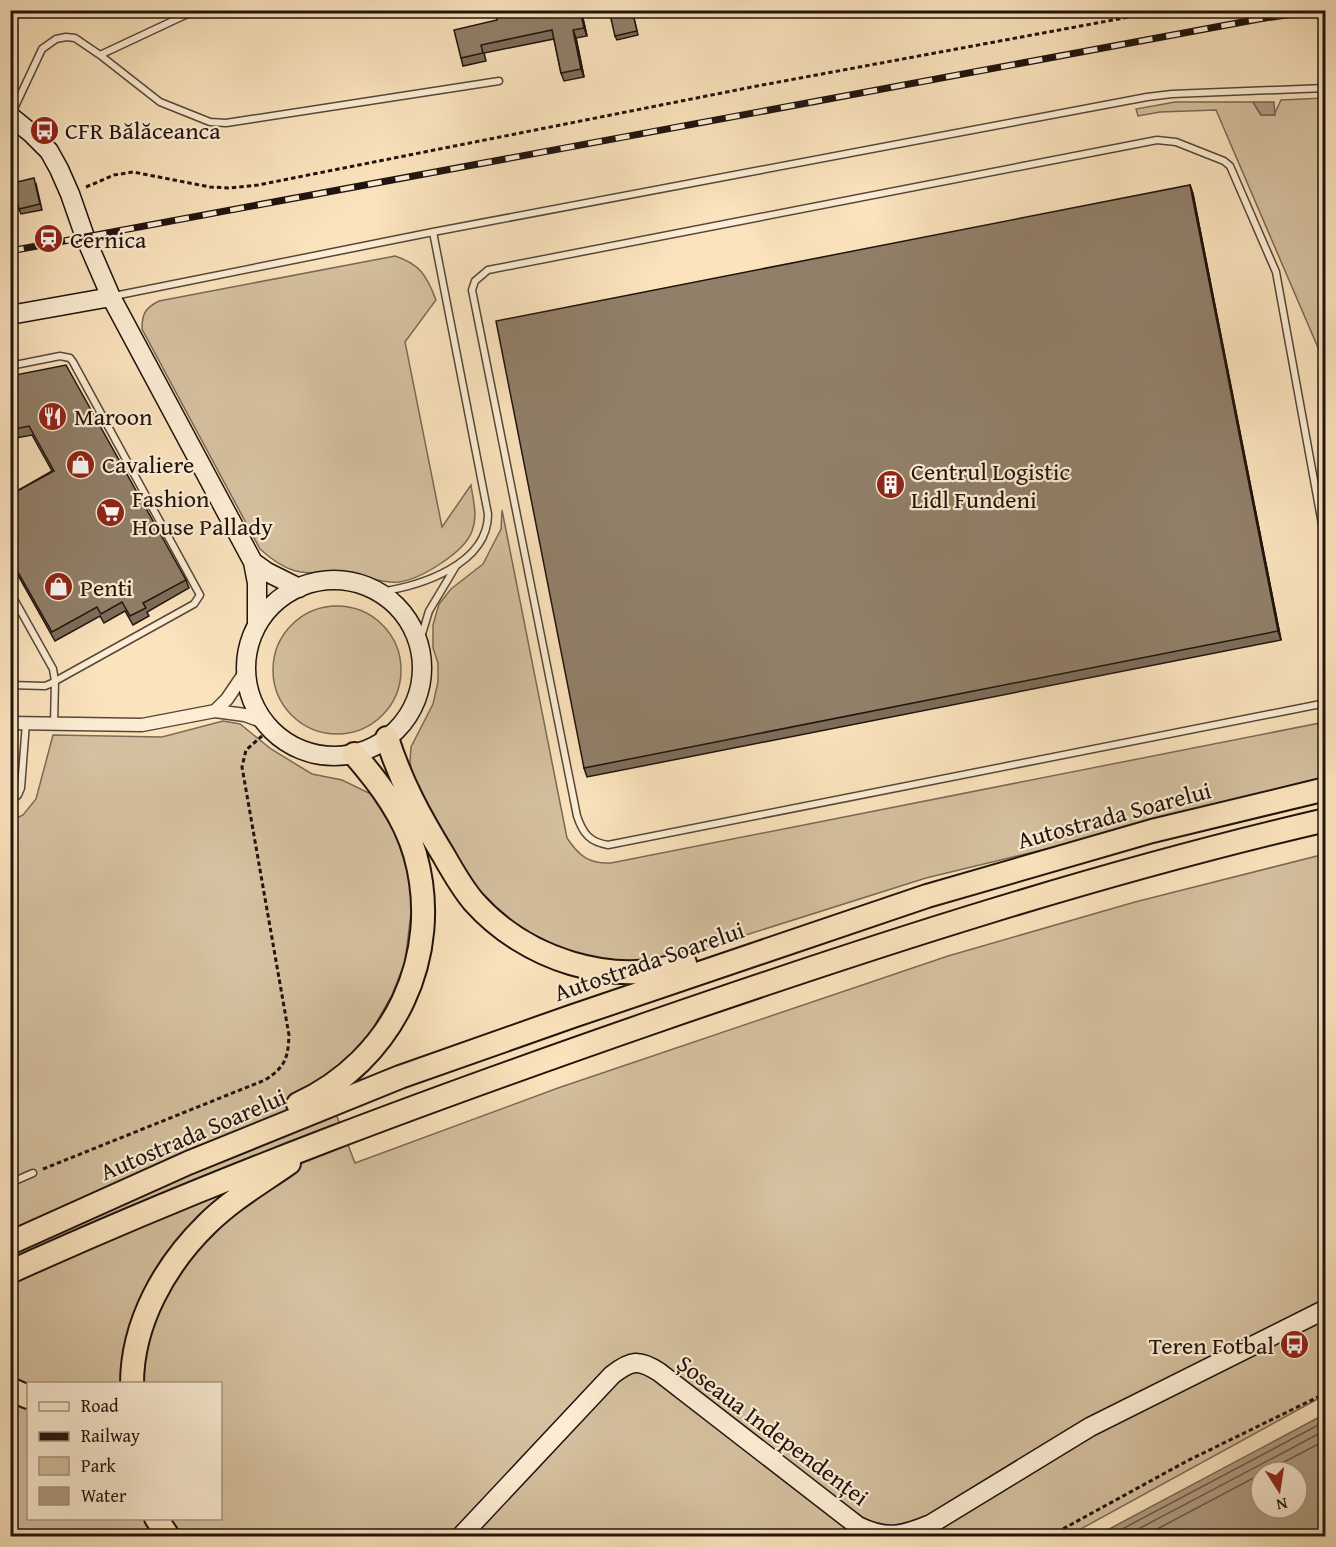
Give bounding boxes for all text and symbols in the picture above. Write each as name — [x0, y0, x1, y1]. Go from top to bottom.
place label: CFR Bălăceanca — [65, 113, 221, 148]
bus stop icon: CFR Bălăceanca — [28, 114, 60, 146]
place label: Cernica — [70, 222, 147, 257]
station icon: Cernica — [33, 223, 65, 255]
place label: Maroon — [74, 399, 153, 434]
restaurant icon: Maroon — [37, 400, 69, 432]
place label: Cavaliere — [102, 447, 194, 482]
shop icon: Cavaliere — [65, 448, 97, 480]
place label: Centrul Logistic Lidl Fundeni — [911, 454, 1071, 517]
building icon: Centrul Logistic Lidl Fundeni — [874, 469, 906, 501]
place label: Fashion House Pallady — [132, 481, 273, 544]
supermarket icon: Fashion House Pallady — [95, 496, 127, 528]
place label: Penti — [80, 570, 133, 605]
shop icon: Penti — [43, 571, 75, 603]
street label: Autostrada Soarelui — [1013, 772, 1215, 858]
street label: Autostrada Soarelui — [549, 912, 749, 1010]
street label: Autostrada Soarelui — [94, 1079, 292, 1189]
place label: Teren Fotbal — [1149, 1328, 1274, 1363]
bus stop icon: Teren Fotbal — [1279, 1329, 1311, 1361]
street label: Șoseaua Independenței — [670, 1346, 877, 1514]
legend — [27, 1382, 222, 1520]
text: Road — [81, 1392, 119, 1419]
text: Railway — [81, 1422, 140, 1449]
text: Park — [81, 1452, 117, 1479]
north arrow — [1249, 1460, 1309, 1520]
text: Water — [81, 1482, 127, 1509]
text: N — [1274, 1492, 1290, 1518]

